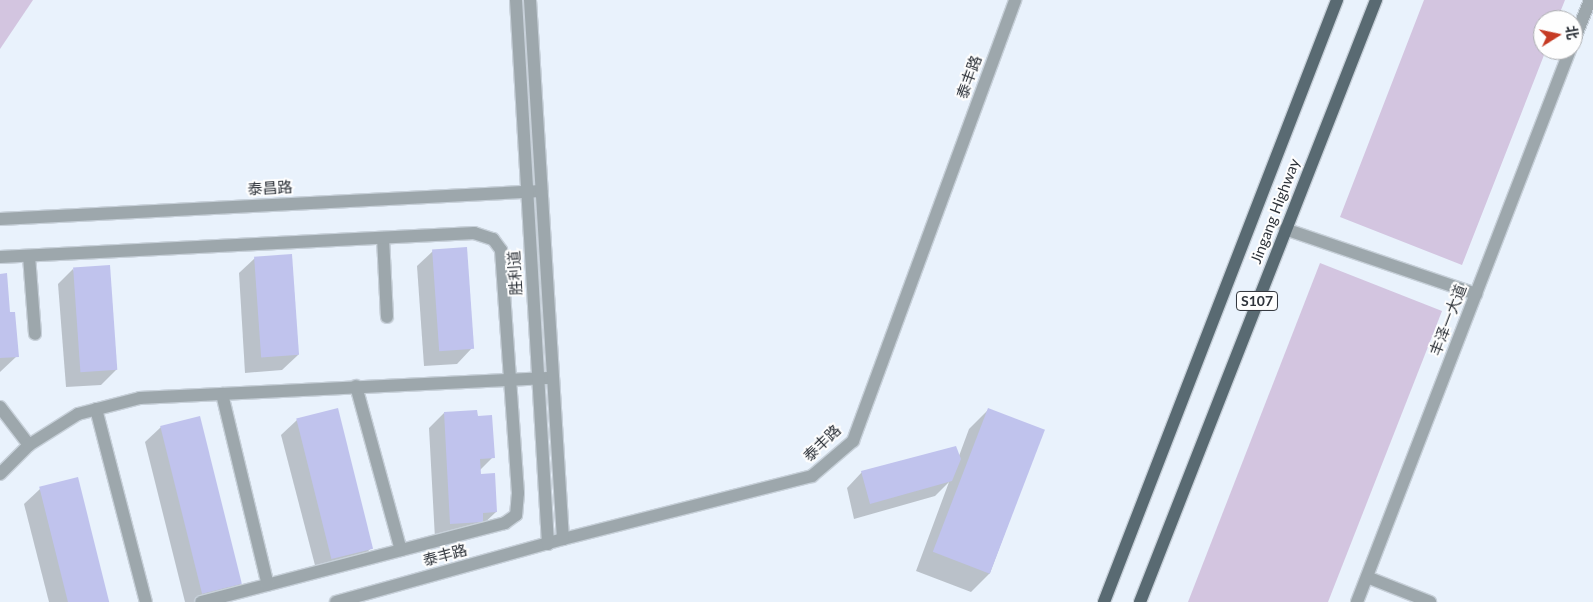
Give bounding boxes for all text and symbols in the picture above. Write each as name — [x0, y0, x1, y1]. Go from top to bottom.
north arrow — [1533, 10, 1583, 60]
text: 北 — [1563, 24, 1582, 41]
street label: 泰丰路 — [953, 53, 985, 101]
street label: Jingang Highway — [1247, 156, 1303, 266]
street label: 泰昌路 — [247, 178, 293, 198]
street label: 胜利道 — [505, 250, 525, 296]
street label: 丰泽一大道 — [1426, 282, 1470, 358]
road number: S107 — [1236, 290, 1278, 312]
street label: 泰丰路 — [800, 421, 844, 465]
street label: 泰丰路 — [421, 540, 469, 570]

